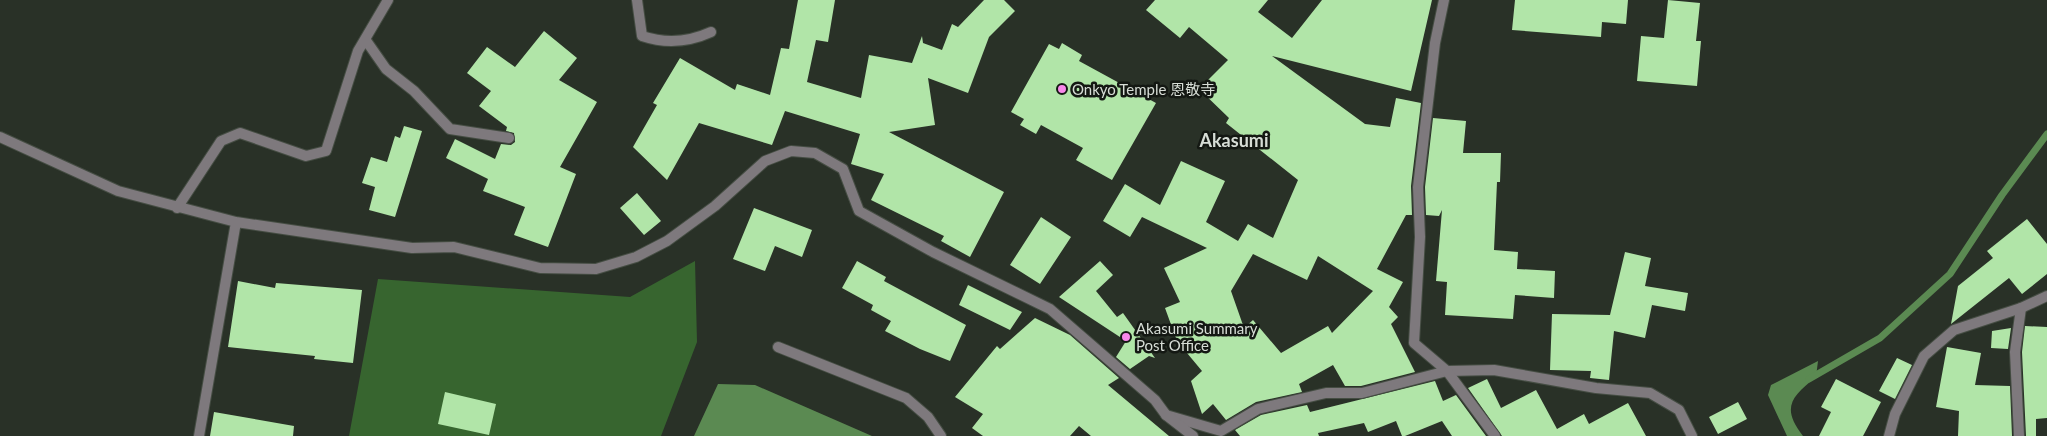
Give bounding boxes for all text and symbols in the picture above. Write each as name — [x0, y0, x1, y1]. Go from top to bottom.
place label: Onkyo Temple 恩敬寺 — [1072, 80, 1215, 98]
marker: Onkyo Temple 恩敬寺 — [1056, 83, 1068, 95]
district label: Akasumi — [1199, 129, 1268, 151]
place label: Akasumi Summary Post Office — [1136, 319, 1258, 354]
marker: Akasumi Summary Post Office — [1120, 331, 1132, 343]

